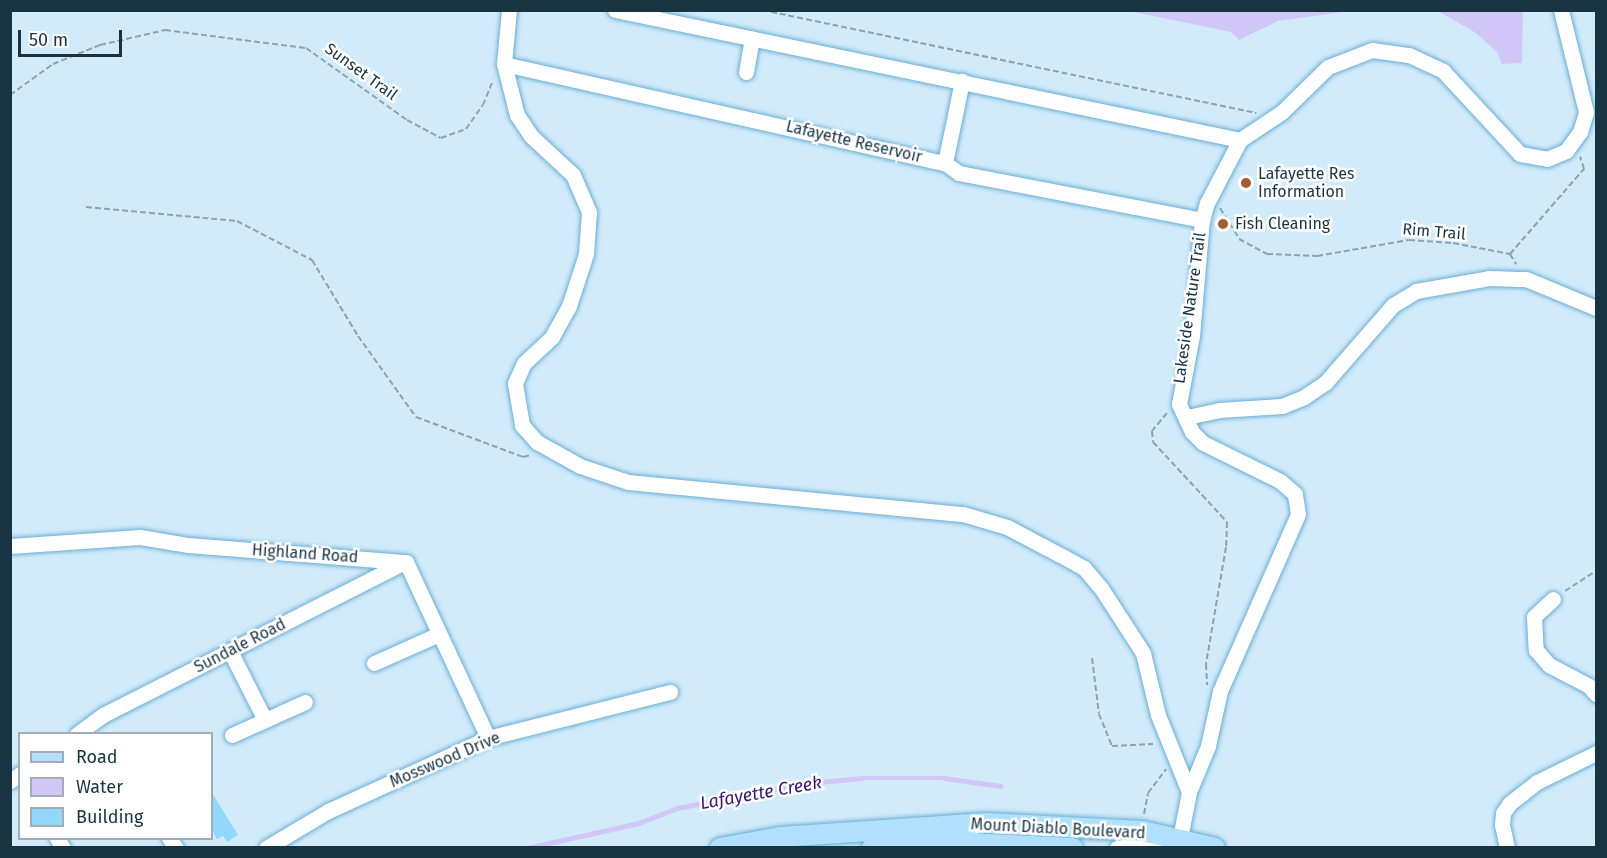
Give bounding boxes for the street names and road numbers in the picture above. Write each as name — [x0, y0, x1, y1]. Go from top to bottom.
street label: Sunset Trail — [321, 39, 401, 105]
street label: Lafayette Reservoir — [784, 117, 924, 167]
street label: Rim Trail — [1402, 220, 1466, 244]
street label: Lakeside Nature Trail — [1170, 231, 1210, 385]
street label: Highland Road — [251, 541, 359, 567]
street label: Sundale Road — [191, 615, 289, 677]
street label: Mosswood Drive — [387, 728, 503, 792]
street label: Mount Diablo Boulevard — [970, 815, 1146, 843]

